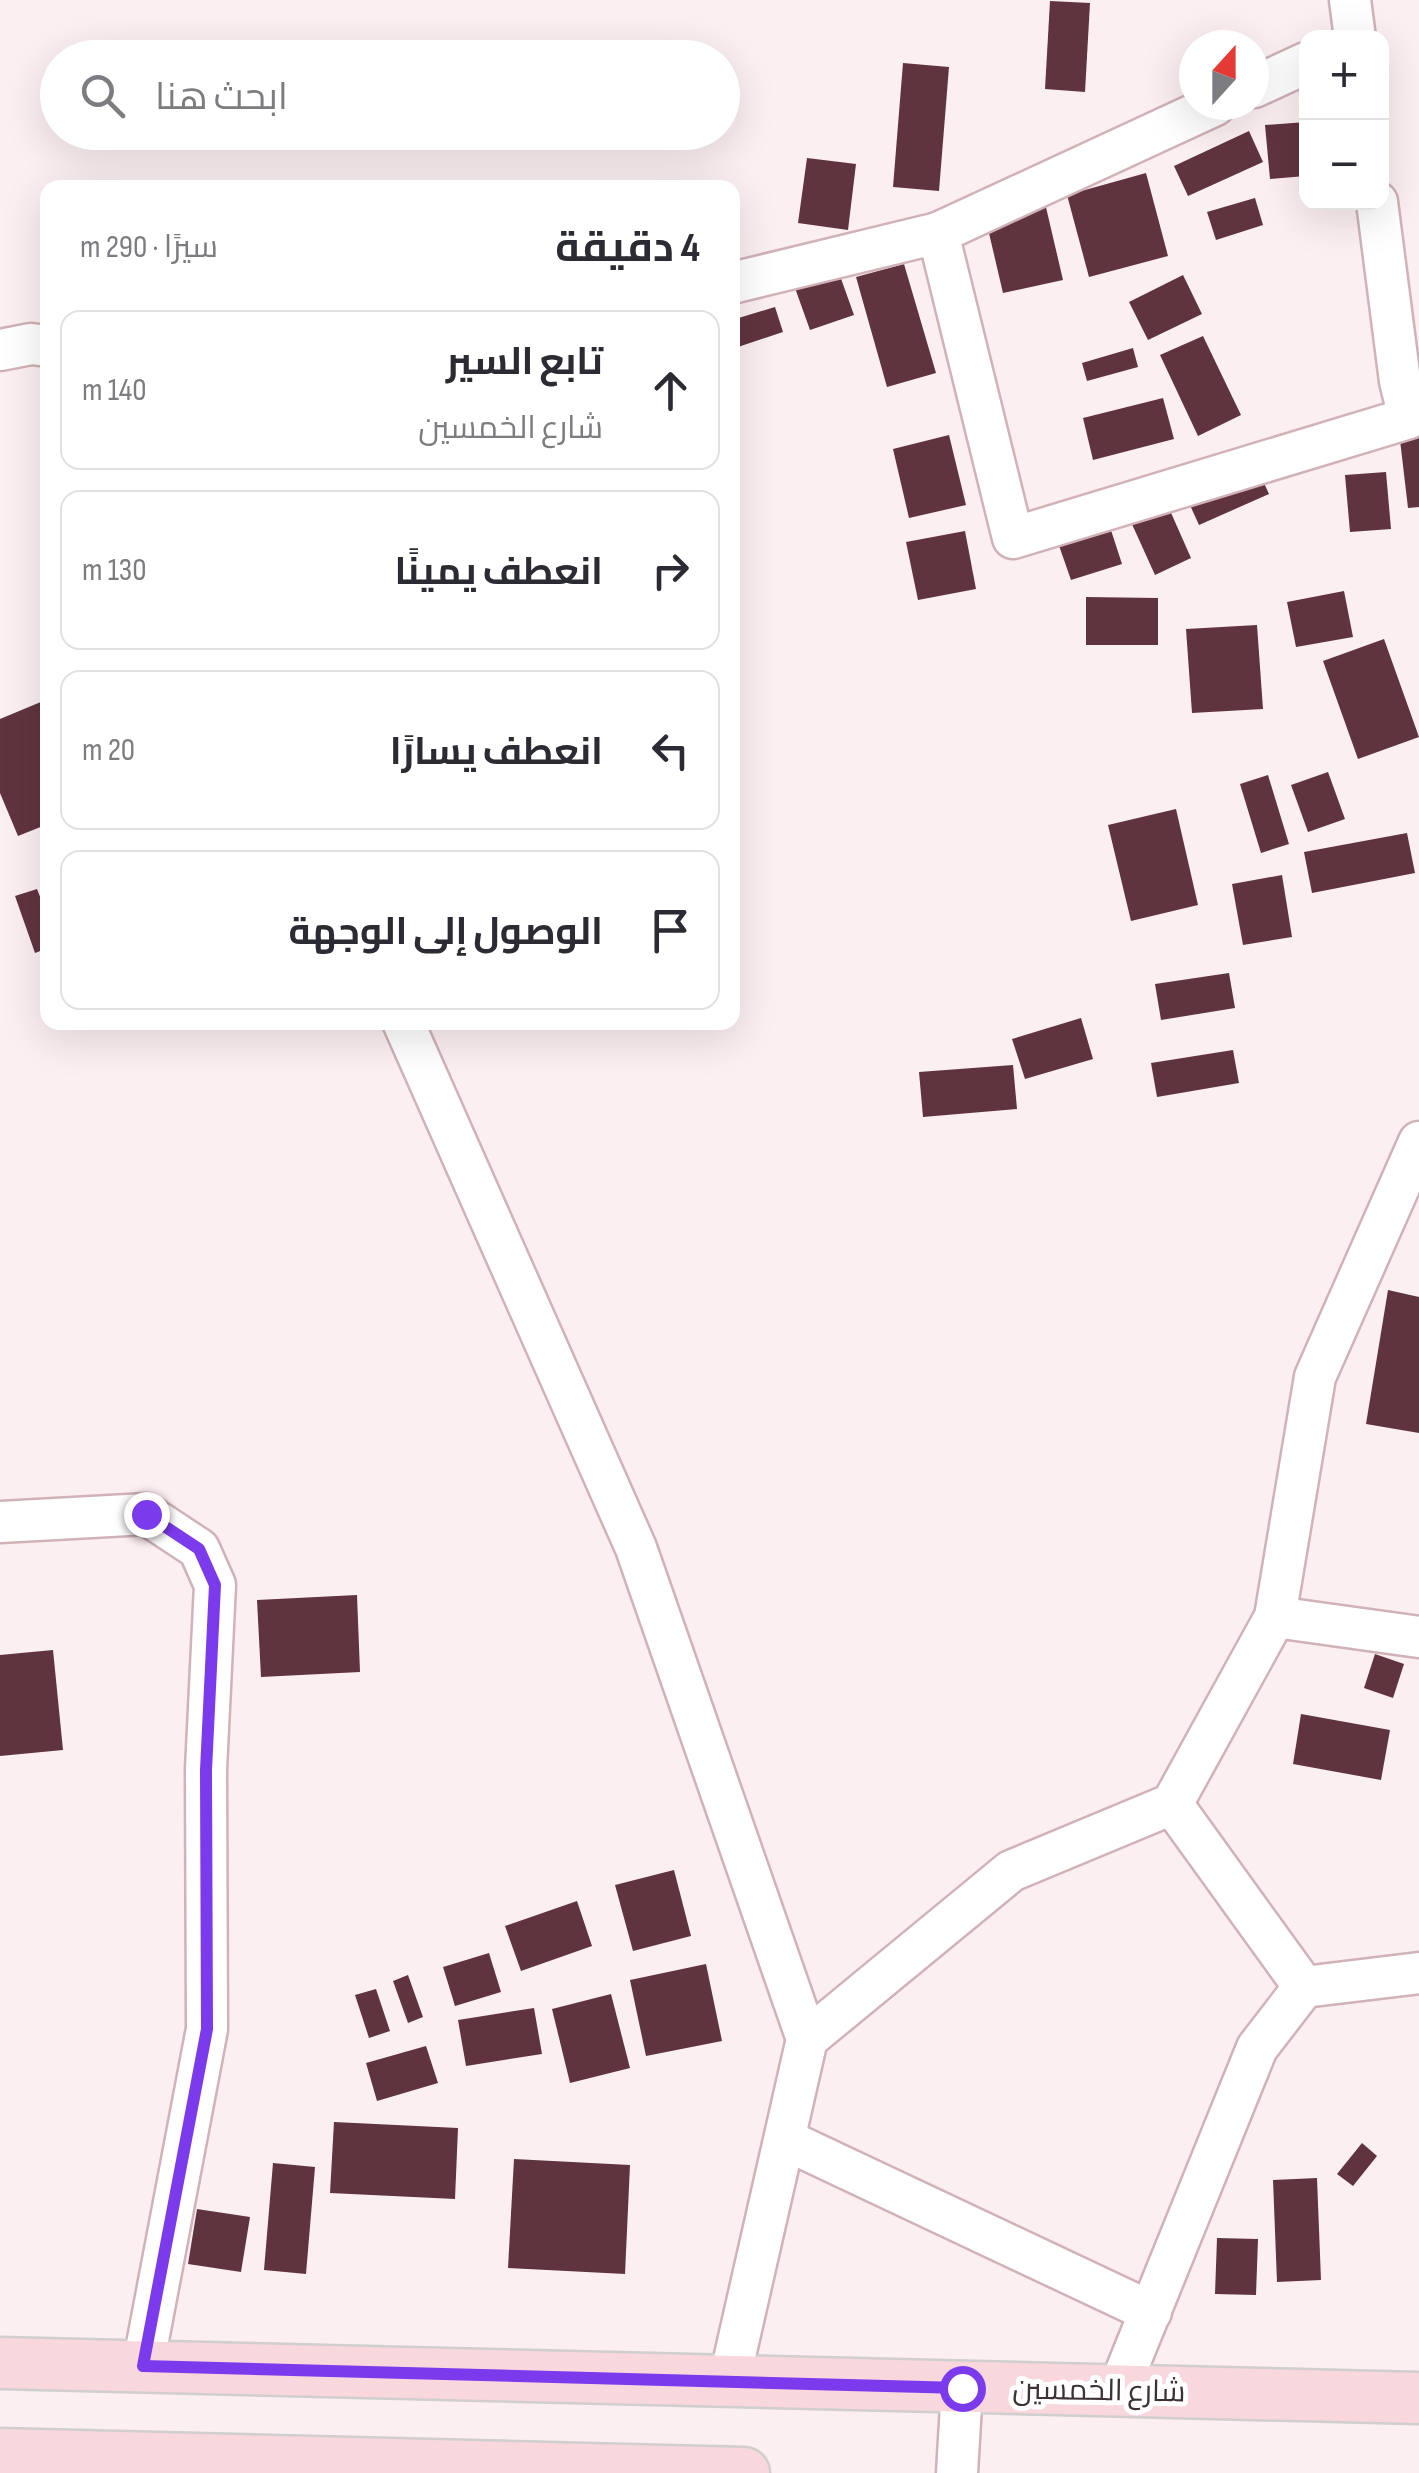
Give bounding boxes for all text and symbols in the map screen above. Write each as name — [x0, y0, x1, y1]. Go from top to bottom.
north arrow — [1179, 30, 1269, 120]
map controls — [1299, 30, 1389, 210]
button: + — [1299, 30, 1389, 120]
search box — [40, 40, 740, 150]
icon: search — [75, 68, 130, 123]
text: ابحث هنا — [155, 75, 288, 120]
button: − — [1299, 120, 1389, 210]
text: 4 دقيقة — [555, 223, 700, 274]
text: سيرًا · 290 m — [80, 228, 218, 267]
text: تابع السير — [446, 340, 603, 385]
icon: ahead — [643, 363, 698, 418]
text: 140 m — [82, 371, 147, 410]
text: شارع الخمسين — [418, 409, 603, 448]
icon: right — [643, 543, 698, 598]
text: انعطف يمينًا — [394, 550, 603, 595]
text: 130 m — [82, 551, 147, 590]
icon: left — [643, 723, 698, 778]
text: انعطف يسارًا — [390, 730, 603, 775]
text: 20 m — [82, 731, 135, 770]
icon: arrive — [643, 903, 698, 958]
text: الوصول إلى الوجهة — [288, 910, 603, 955]
route end — [124, 1492, 170, 1538]
route start — [940, 2366, 986, 2412]
street label: شارع الخمسين — [1012, 2371, 1186, 2412]

